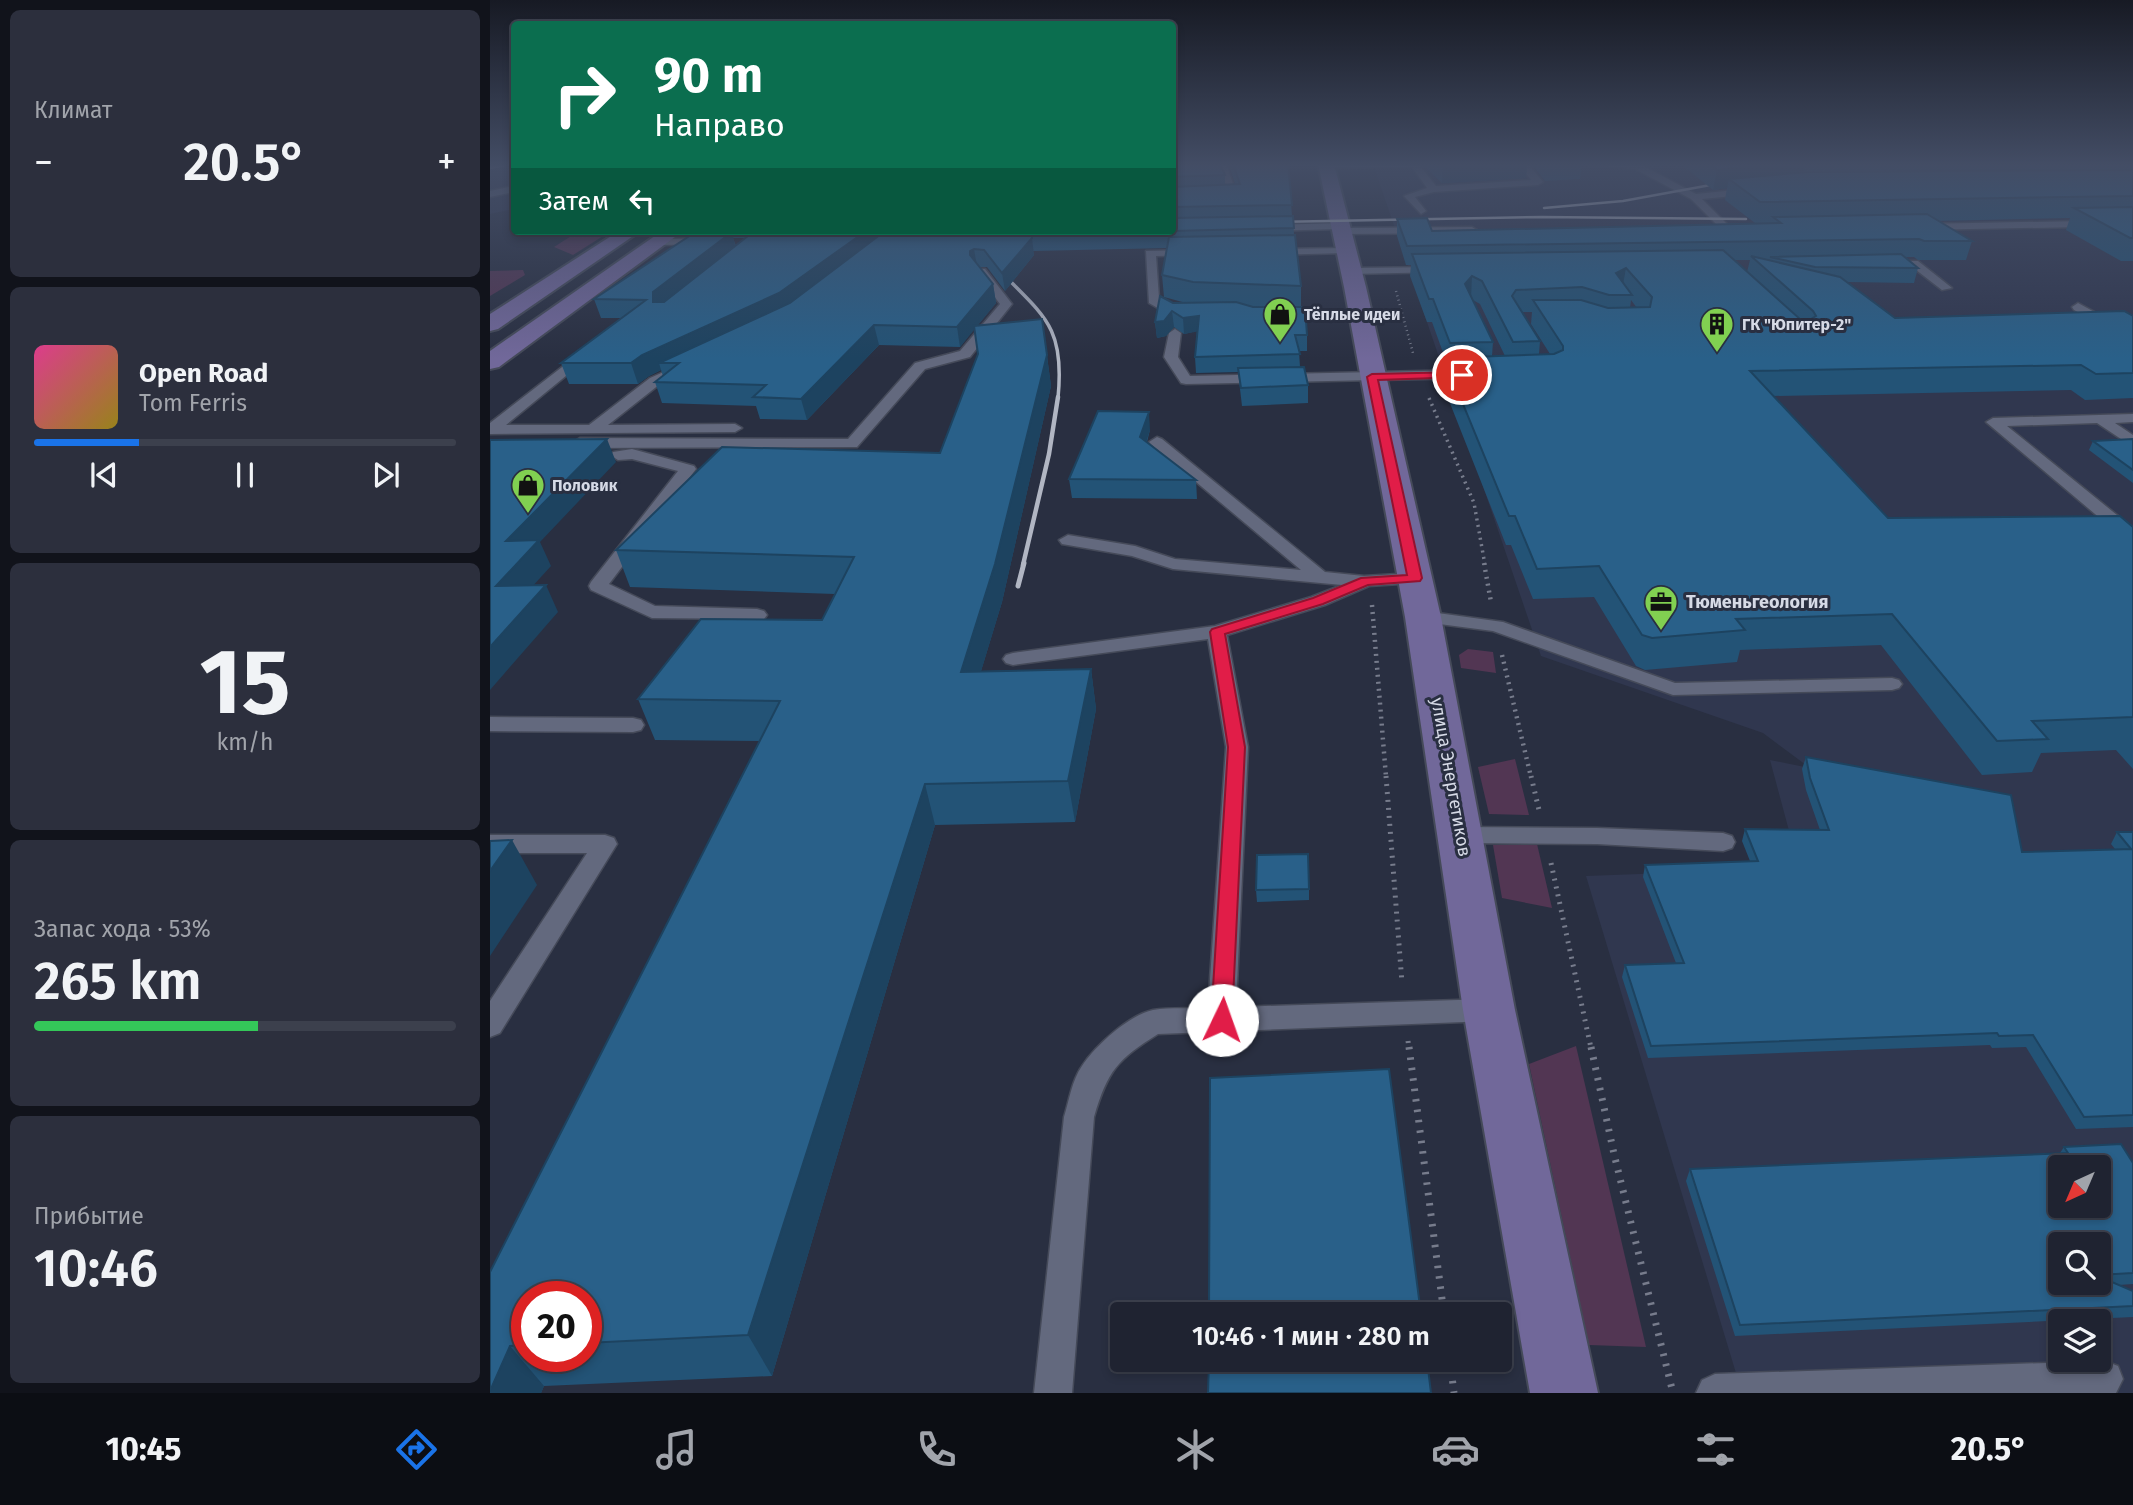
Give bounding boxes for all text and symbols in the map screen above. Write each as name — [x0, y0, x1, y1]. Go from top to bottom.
text: 90 m — [654, 46, 763, 105]
icon: right — [539, 49, 630, 140]
text: Климат — [34, 96, 112, 124]
text: Направо — [654, 106, 785, 144]
text: 20.5° — [183, 131, 307, 194]
text: − — [34, 139, 53, 185]
text: + — [437, 139, 456, 185]
icon: left — [623, 182, 661, 220]
text: Затем — [539, 186, 609, 217]
shop icon: Тёплые идеи — [1261, 295, 1299, 344]
place label: Тёплые идеи — [1304, 305, 1400, 324]
building icon: ГК "Юпитер-2" — [1698, 305, 1736, 354]
place label: ГК "Юпитер-2" — [1742, 315, 1851, 334]
pin — [1432, 345, 1492, 405]
icon: arrive — [1443, 356, 1481, 394]
text: Open Road — [139, 358, 268, 389]
text: Tom Ferris — [139, 389, 247, 417]
icon: previous — [85, 456, 123, 494]
icon: pause — [226, 456, 264, 494]
icon: next — [367, 456, 405, 494]
shop icon: Половик — [509, 466, 547, 515]
place label: Половик — [552, 476, 618, 495]
office icon: Тюменьгеология — [1642, 583, 1680, 632]
place label: Тюменьгеология — [1686, 591, 1829, 613]
text: 15 — [199, 628, 291, 737]
street label: улица Энергетиков — [1426, 696, 1476, 858]
text: km/h — [217, 728, 273, 756]
text: Запас хода · 53% — [34, 915, 211, 943]
text: 265 km — [34, 950, 202, 1013]
position arrow — [1185, 983, 1259, 1057]
north arrow — [2048, 1155, 2110, 1218]
map controls — [2048, 1155, 2111, 1372]
text: Прибытие — [34, 1202, 144, 1230]
button: search — [2048, 1232, 2111, 1295]
text: 10:46 — [34, 1237, 158, 1300]
speed limit sign: 20 — [511, 1281, 602, 1372]
button: layers — [2048, 1309, 2111, 1372]
text: 10:46 · 1 мин · 280 m — [1192, 1321, 1430, 1352]
icon: directions — [392, 1425, 441, 1474]
icon: music — [652, 1425, 701, 1474]
icon: phone — [912, 1425, 961, 1474]
icon: climate — [1171, 1425, 1220, 1474]
icon: car — [1431, 1425, 1480, 1474]
icon: filters — [1691, 1425, 1740, 1474]
text: 10:45 — [105, 1430, 181, 1468]
text: 20.5° — [1951, 1430, 2028, 1468]

